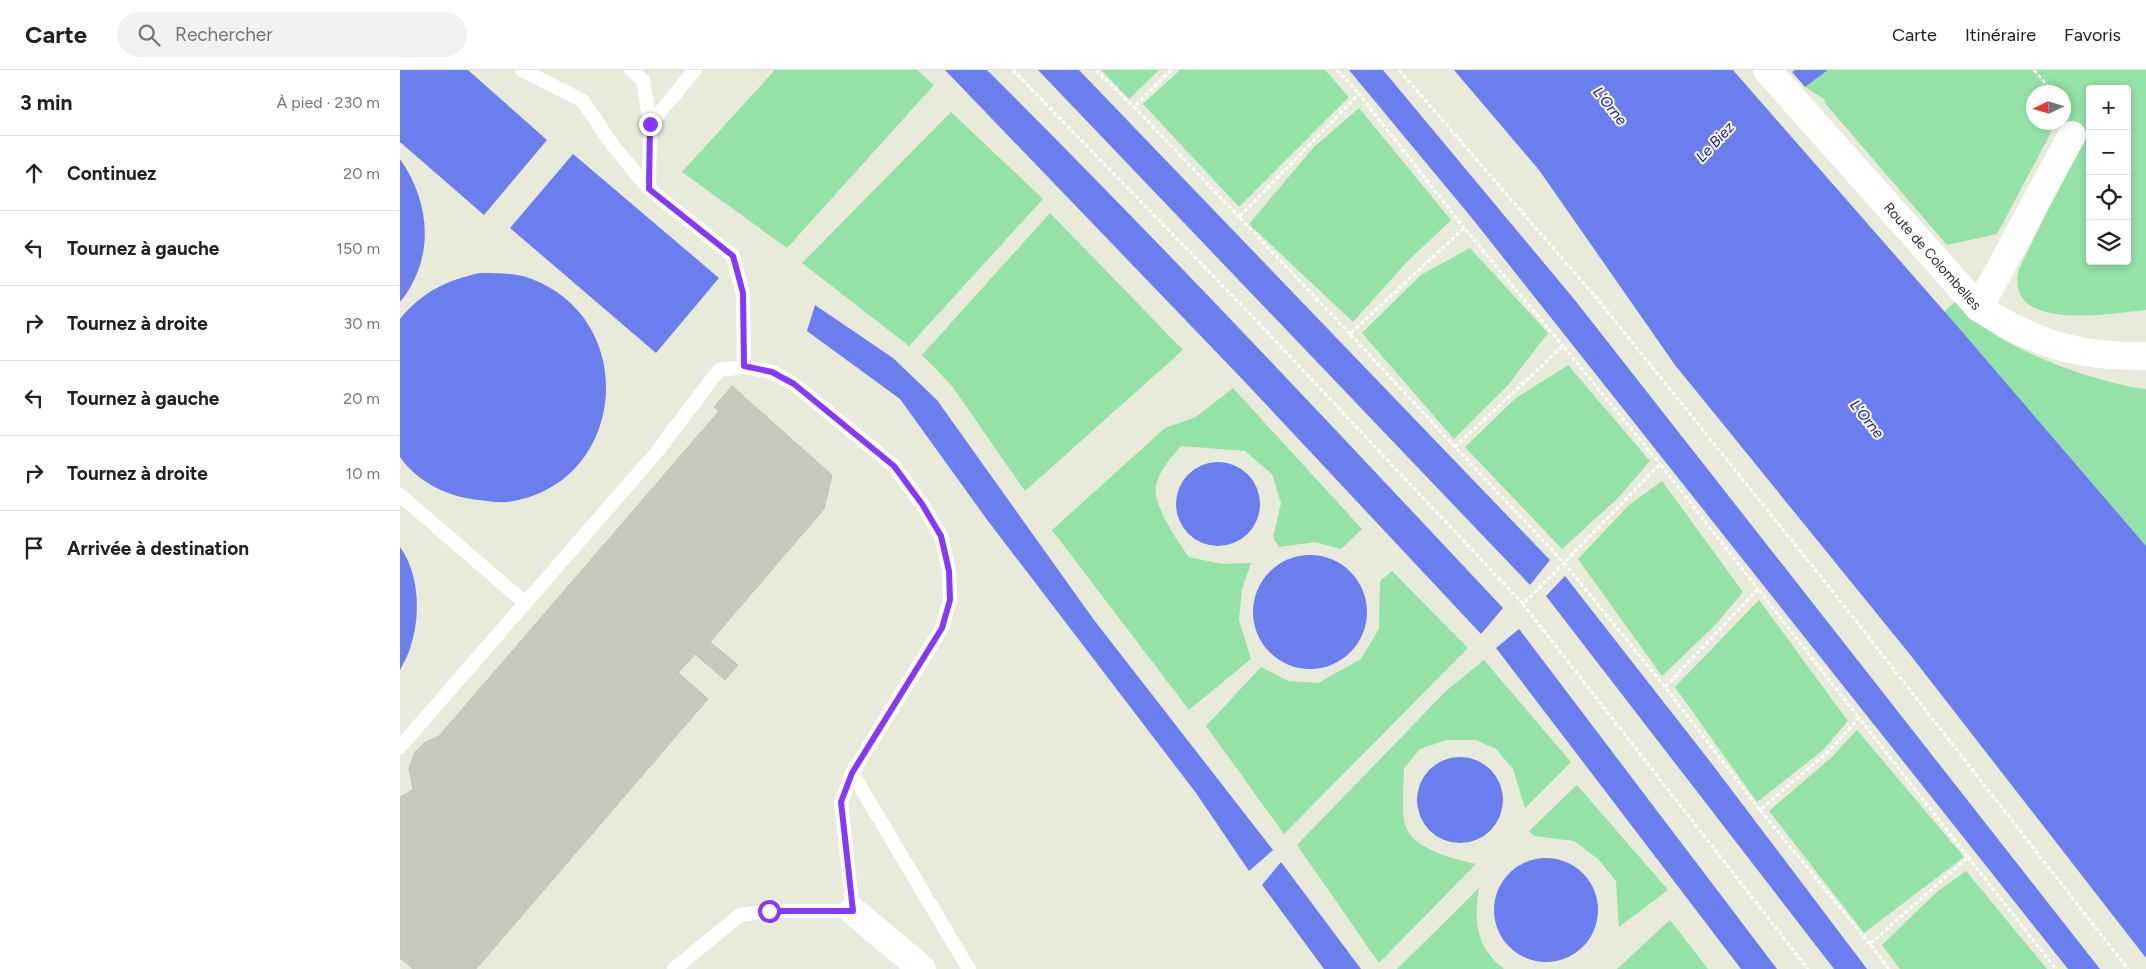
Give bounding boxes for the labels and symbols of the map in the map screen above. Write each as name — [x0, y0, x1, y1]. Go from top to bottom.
water label: L'Orne — [1589, 83, 1631, 129]
north arrow — [2026, 85, 2071, 130]
route end — [639, 113, 662, 136]
water label: Le Biez — [1692, 118, 1738, 166]
street label: Route de Colombelles — [1880, 199, 1985, 313]
water label: L'Orne — [1846, 396, 1888, 442]
route start — [758, 900, 781, 923]

